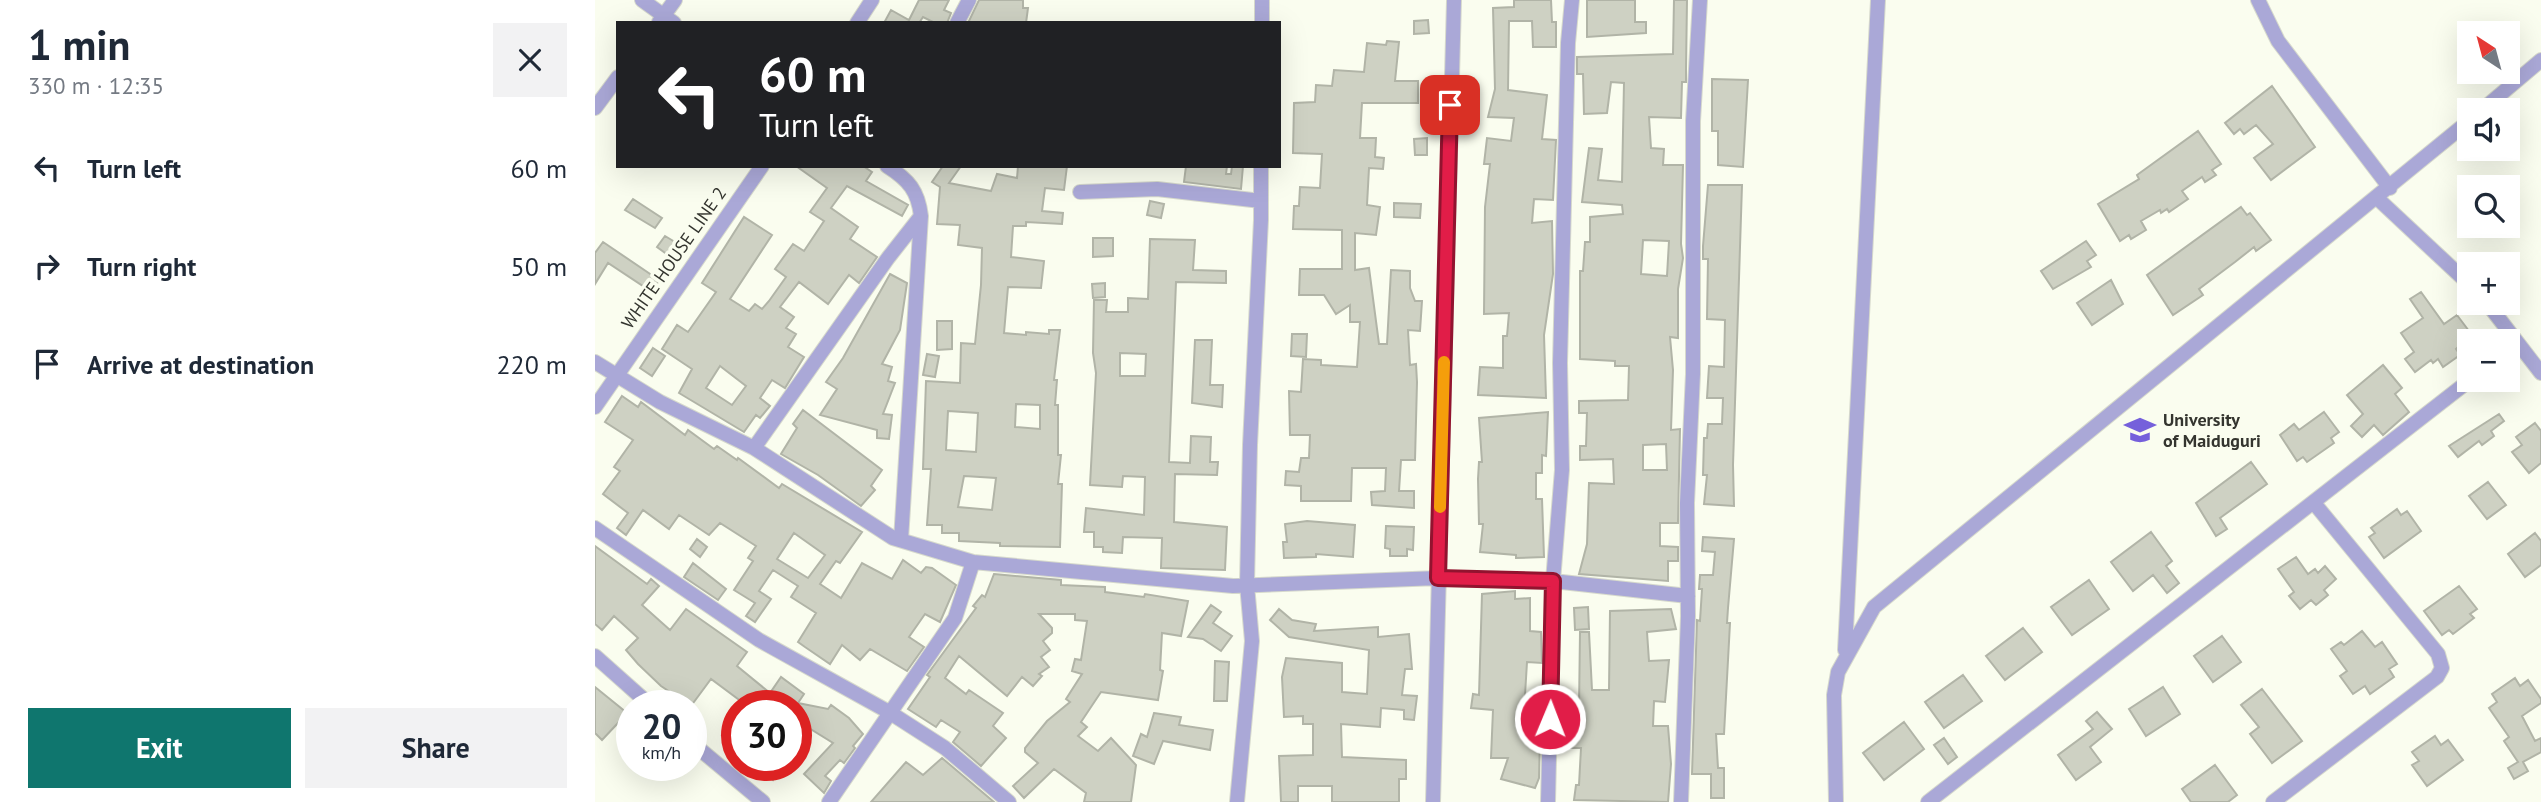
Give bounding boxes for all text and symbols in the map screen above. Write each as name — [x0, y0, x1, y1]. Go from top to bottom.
text: 1 min — [28, 17, 130, 72]
north arrow — [2457, 21, 2520, 84]
map controls — [2457, 21, 2520, 392]
button: close — [493, 23, 567, 97]
text: 60 m — [759, 42, 866, 106]
icon: left — [644, 49, 735, 140]
text: 330 m · 12:35 — [28, 71, 164, 100]
pin — [1420, 75, 1480, 135]
icon: arrive — [1431, 86, 1469, 124]
button: sound — [2457, 98, 2520, 161]
text: Turn left — [759, 104, 874, 146]
icon: left — [28, 149, 66, 187]
text: Turn left — [87, 152, 181, 185]
text: 60 m — [511, 152, 567, 185]
button: search — [2457, 175, 2520, 238]
street label: WHITE HOUSE LINE 2 — [616, 182, 731, 333]
icon: right — [28, 247, 66, 285]
text: Turn right — [87, 250, 196, 283]
text: 50 m — [511, 250, 567, 283]
button: + — [2457, 252, 2520, 315]
button: − — [2457, 329, 2520, 392]
icon: arrive — [28, 345, 66, 383]
text: Arrive at destination — [87, 348, 314, 381]
text: 220 m — [496, 348, 567, 381]
place label: University of Maiduguri — [2163, 408, 2261, 452]
school or university icon: University of Maiduguri — [2123, 413, 2157, 447]
position arrow — [1513, 682, 1587, 756]
speed limit sign: 30 — [721, 690, 812, 781]
text: 20 — [642, 703, 681, 749]
button: Exit — [28, 708, 291, 788]
button: Share — [305, 708, 567, 788]
text: km/h — [642, 741, 681, 764]

